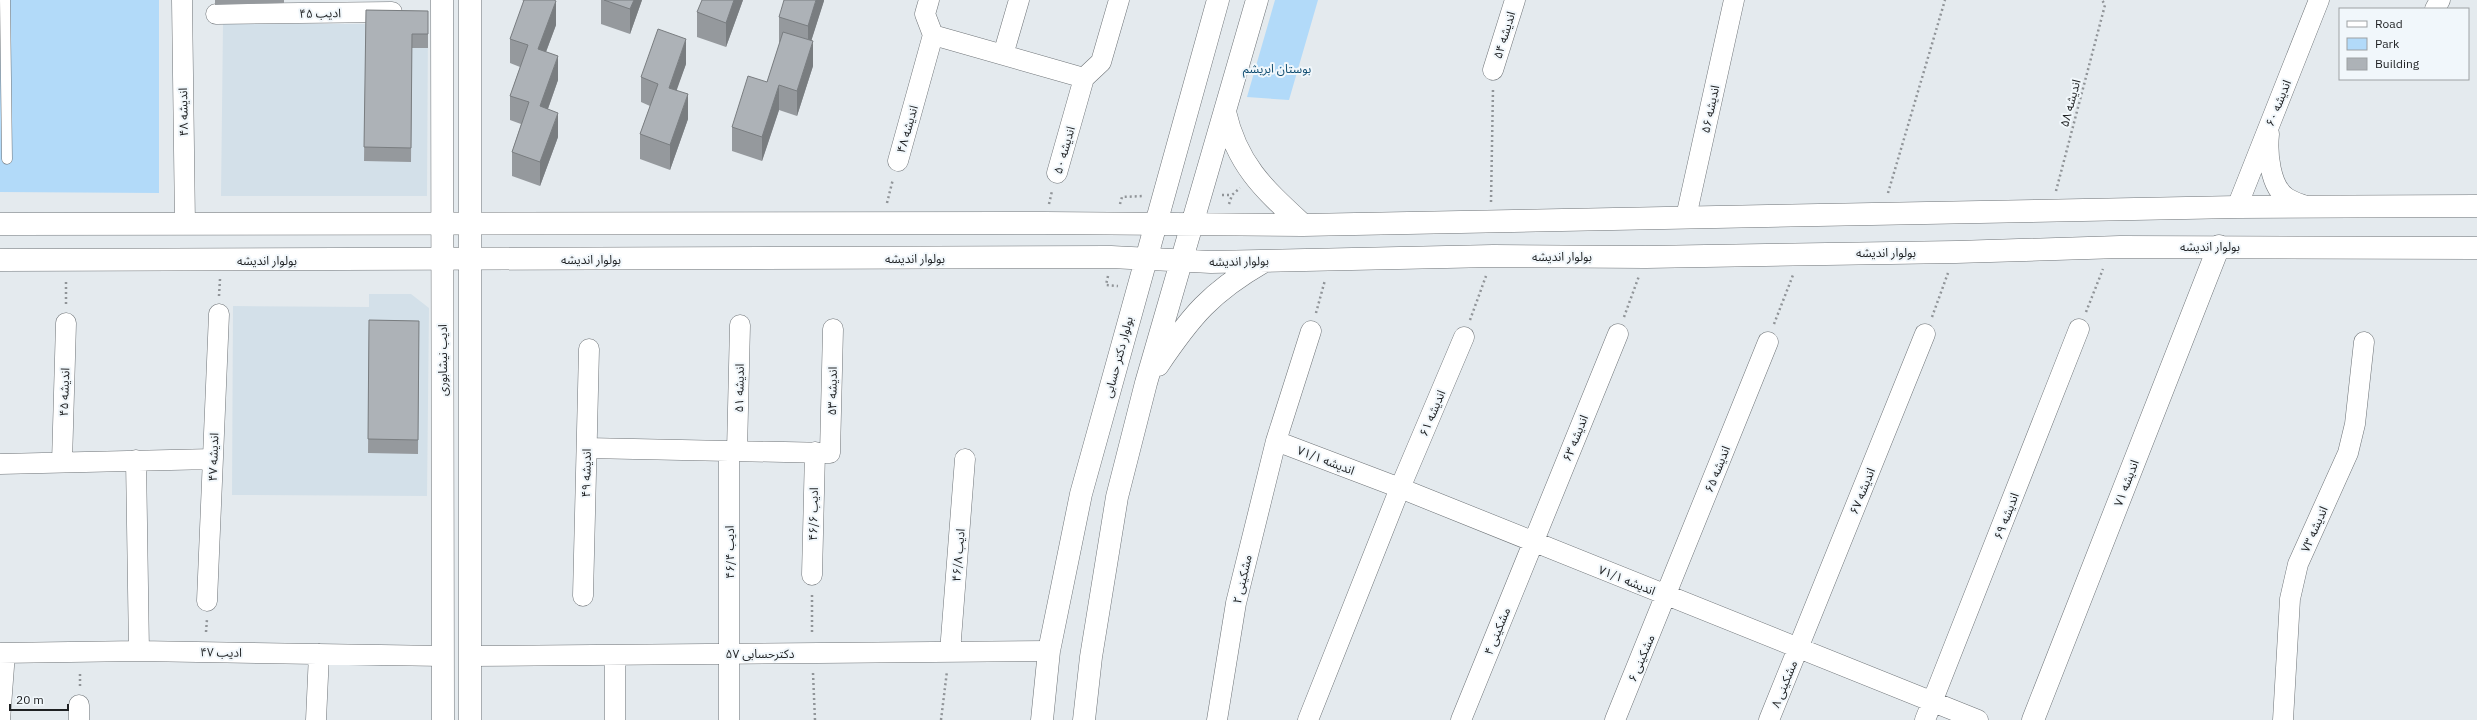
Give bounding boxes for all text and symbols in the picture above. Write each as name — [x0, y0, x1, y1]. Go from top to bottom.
street label: ادیب ۴۵ — [299, 5, 341, 21]
legend — [2339, 8, 2469, 80]
street label: اندیشه ۵۴ — [1490, 9, 1518, 60]
text: Road — [2375, 16, 2403, 31]
text: Park — [2375, 36, 2400, 51]
text: Building — [2375, 56, 2420, 71]
park label: بوستان ابریشم — [1243, 61, 1311, 78]
street label: اندیشه ۵۸ — [2056, 77, 2084, 128]
street label: اندیشه ۶۰ — [2262, 78, 2294, 128]
street label: اندیشه ۵۶ — [1698, 84, 1722, 134]
street label: اندیشه ۴۸ — [175, 87, 191, 136]
street label: اندیشه ۴۸ — [893, 103, 921, 154]
street label: اندیشه ۵۰ — [1050, 124, 1078, 175]
street label: بولوار اندیشه — [2180, 239, 2240, 254]
street label: بولوار اندیشه — [1856, 245, 1916, 260]
street label: بولوار اندیشه — [1532, 249, 1592, 264]
street label: بولوار اندیشه — [885, 251, 945, 266]
street label: بولوار اندیشه — [561, 252, 621, 267]
street label: بولوار اندیشه — [237, 253, 297, 268]
street label: بولوار اندیشه — [1209, 253, 1269, 269]
street label: بولوار دکتر حسابی — [1100, 315, 1136, 399]
street label: ادیب نیشابوری — [435, 324, 450, 396]
street label: اندیشه ۵۱ — [731, 363, 747, 412]
street label: اندیشه ۵۳ — [824, 366, 840, 415]
street label: اندیشه ۴۵ — [56, 367, 72, 417]
street label: اندیشه ۶۱ — [1416, 388, 1449, 438]
street label: اندیشه ۶۳ — [1559, 413, 1591, 463]
street label: اندیشه ۴۷ — [205, 432, 221, 482]
street label: اندیشه ۷۱/۱ — [1295, 442, 1357, 478]
street label: اندیشه ۶۵ — [1701, 444, 1733, 494]
street label: اندیشه ۴۹ — [578, 448, 594, 497]
street label: اندیشه ۷۱ — [2110, 457, 2142, 508]
street label: اندیشه ۶۷ — [1846, 466, 1878, 516]
street label: ادیب ۴۶/۶ — [805, 487, 821, 541]
street label: اندیشه ۶۹ — [1990, 490, 2022, 541]
street label: اندیشه ۷۳ — [2297, 504, 2331, 554]
street label: ادیب ۴۶/۴ — [722, 525, 737, 579]
street label: ادیب ۴۶/۸ — [948, 528, 968, 582]
street label: مشکینی ۲ — [1229, 553, 1255, 605]
street label: اندیشه ۷۱/۱ — [1596, 562, 1658, 598]
street label: مشکینی ۴ — [1481, 605, 1513, 657]
street label: مشکینی ۶ — [1624, 632, 1658, 684]
street label: ادیب ۴۷ — [200, 644, 242, 660]
street label: دکترحسابی ۵۷ — [726, 646, 795, 661]
street label: مشکینی ۸ — [1768, 658, 1800, 710]
scale bar — [10, 686, 68, 712]
text: 20 m — [16, 692, 44, 707]

